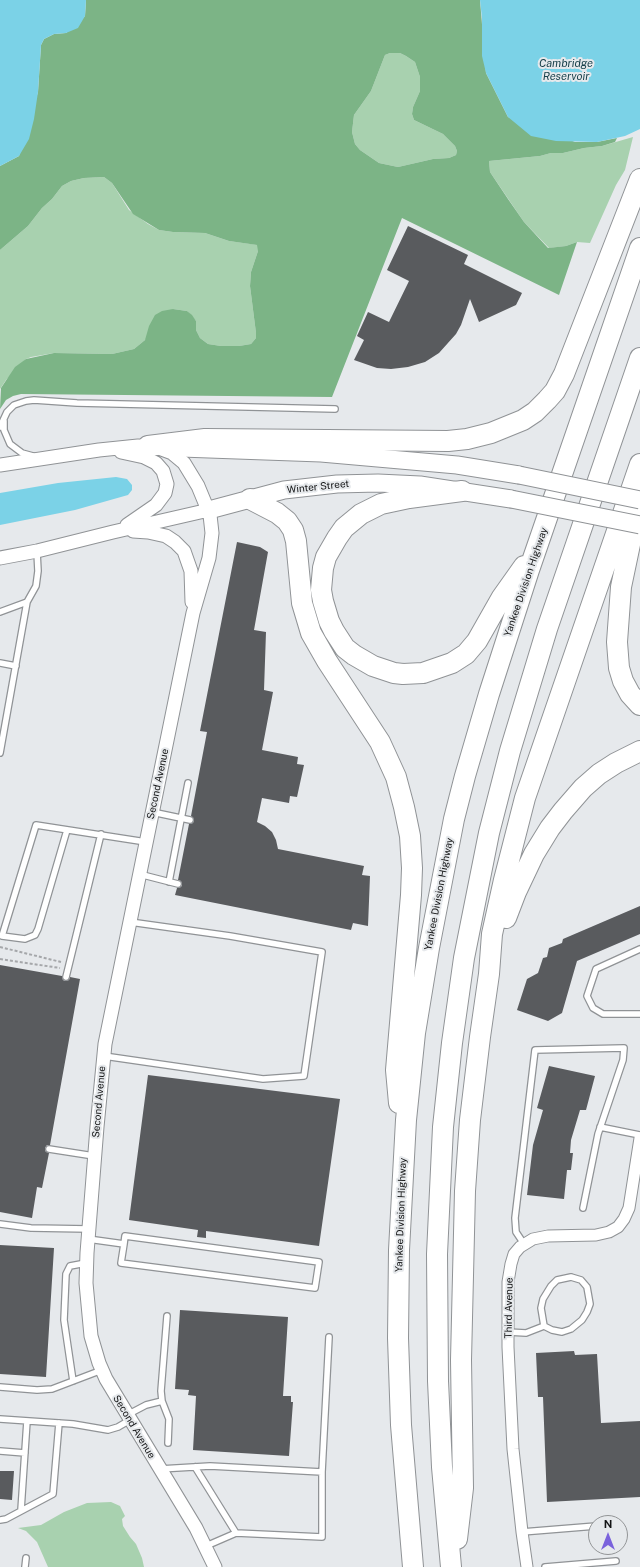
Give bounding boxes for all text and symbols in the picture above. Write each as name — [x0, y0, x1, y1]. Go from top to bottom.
water label: Cambridge Reservoir — [539, 57, 593, 83]
street label: Winter Street — [286, 478, 350, 496]
street label: Yankee Division Highway — [502, 526, 550, 638]
street label: Second Avenue — [145, 748, 171, 820]
street label: Yankee Division Highway — [422, 837, 456, 951]
street label: Second Avenue — [90, 1066, 108, 1138]
street label: Yankee Division Highway — [393, 1158, 409, 1272]
street label: Third Avenue — [502, 1277, 516, 1339]
street label: Second Avenue — [110, 1393, 158, 1461]
north arrow — [588, 1515, 628, 1555]
text: N — [604, 1518, 612, 1530]

